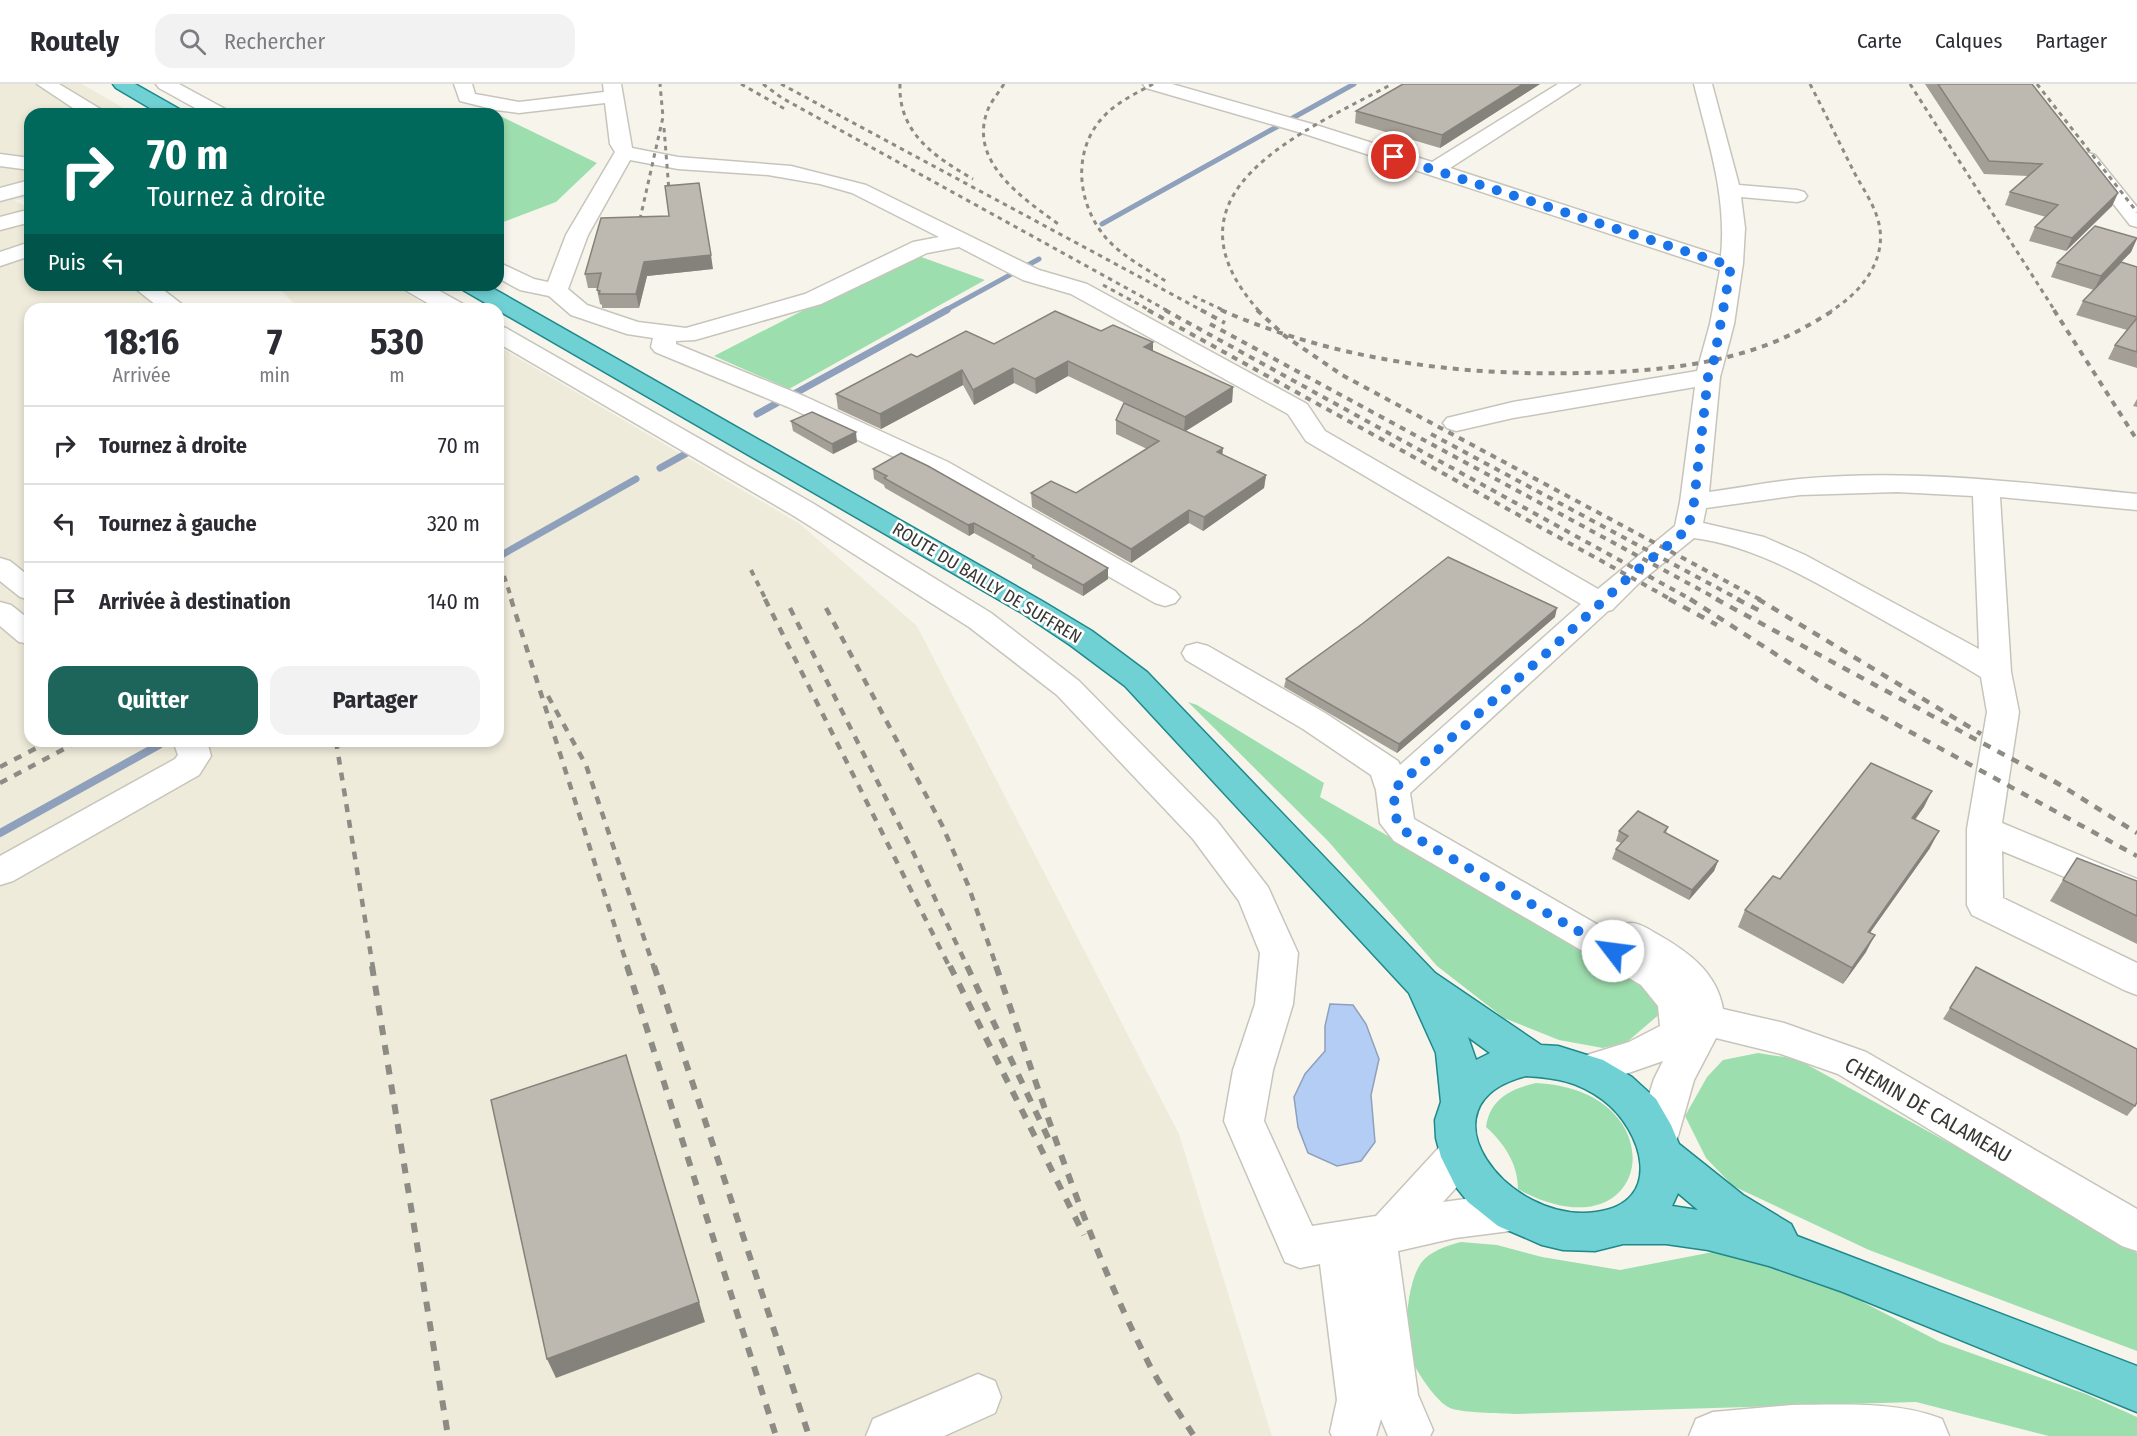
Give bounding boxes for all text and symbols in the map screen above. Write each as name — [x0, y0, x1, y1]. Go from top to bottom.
search box — [155, 14, 575, 68]
text: Routely — [30, 25, 119, 58]
icon: search — [176, 25, 209, 58]
text: Rechercher — [224, 28, 325, 55]
text: Carte — [1857, 28, 1902, 54]
text: Calques — [1935, 28, 2002, 54]
text: Partager — [2035, 28, 2107, 54]
text: 70 m — [147, 130, 228, 180]
pin — [1368, 131, 1419, 182]
icon: right — [48, 132, 126, 210]
icon: arrive — [1377, 140, 1410, 173]
text: Tournez à droite — [147, 181, 326, 213]
icon: left — [97, 246, 130, 279]
text: Puis — [48, 249, 85, 276]
text: 18:16 — [104, 320, 179, 364]
text: 7 — [267, 320, 282, 364]
text: 530 — [370, 320, 424, 364]
text: Arrivée — [113, 363, 171, 387]
text: min — [259, 363, 290, 387]
text: m — [389, 363, 405, 387]
icon: right — [48, 429, 81, 462]
text: Tournez à droite — [99, 432, 247, 459]
text: 70 m — [438, 432, 480, 459]
icon: left — [48, 507, 81, 540]
text: Tournez à gauche — [99, 510, 257, 537]
text: 320 m — [427, 510, 480, 537]
street label: ROUTE DU BAILLY DE SUFFREN — [888, 518, 1086, 648]
icon: arrive — [48, 585, 81, 618]
text: Arrivée à destination — [99, 588, 291, 615]
text: 140 m — [427, 588, 480, 615]
button: Quitter — [48, 666, 258, 735]
button: Partager — [270, 666, 480, 735]
position arrow — [1581, 919, 1645, 983]
street label: CHEMIN DE CALAMEAU — [1840, 1052, 2016, 1168]

